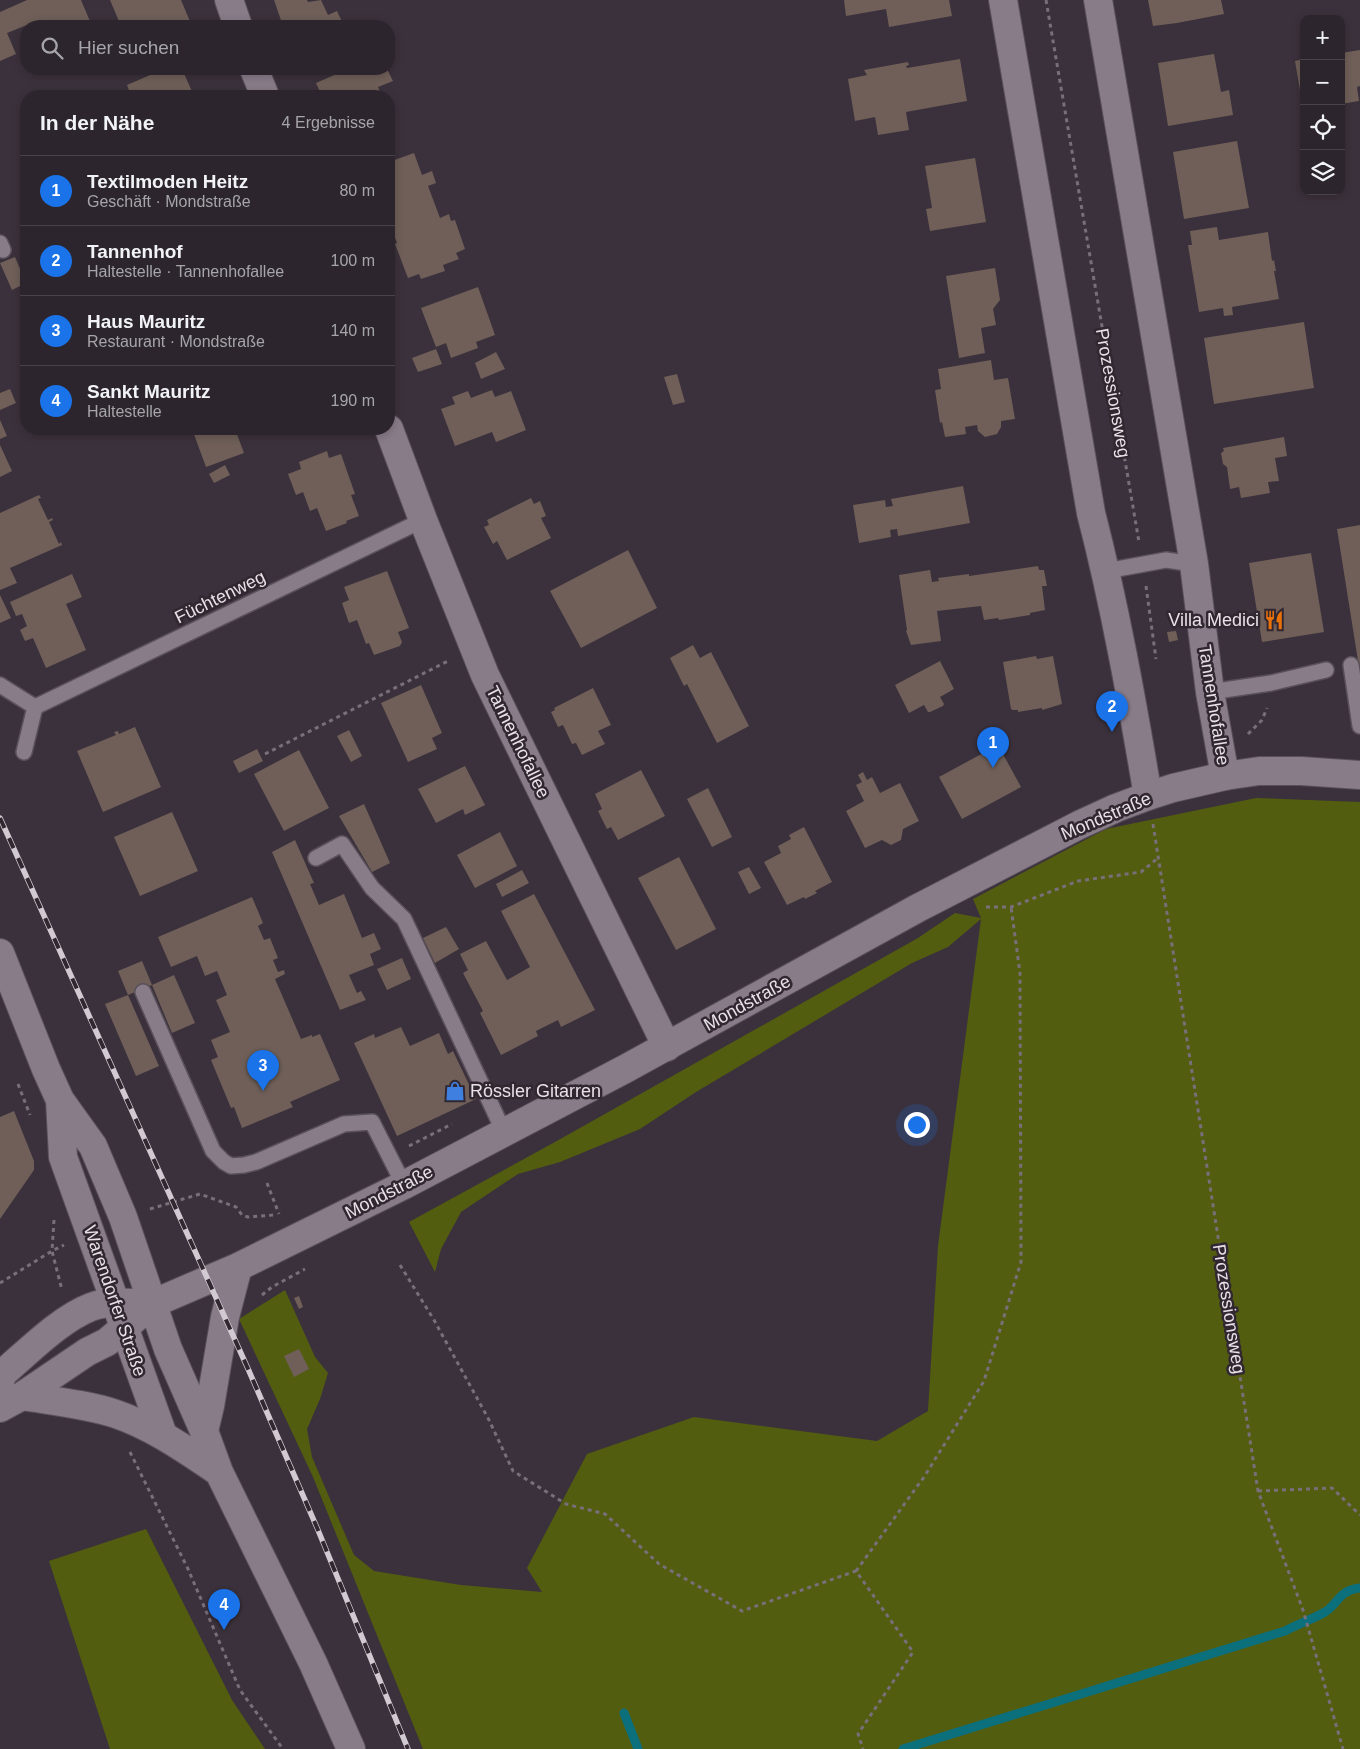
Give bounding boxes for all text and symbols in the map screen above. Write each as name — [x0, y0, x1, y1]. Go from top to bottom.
map controls — [1300, 15, 1345, 195]
button: + — [1300, 15, 1345, 60]
search box — [20, 20, 395, 75]
icon: search — [38, 34, 66, 62]
text: Hier suchen — [78, 37, 179, 58]
button: − — [1300, 60, 1345, 105]
button: locate — [1300, 105, 1345, 150]
text: In der Nähe — [40, 111, 154, 134]
text: 4 Ergebnisse — [282, 114, 375, 131]
button: layers — [1300, 150, 1345, 195]
text: Textilmoden Heitz — [87, 171, 248, 192]
text: 1 — [52, 182, 60, 199]
text: 80 m — [339, 182, 375, 199]
text: Geschäft · Mondstraße — [87, 193, 251, 210]
text: Tannenhof — [87, 241, 183, 262]
text: 2 — [52, 252, 60, 269]
text: 100 m — [331, 252, 375, 269]
text: Haltestelle · Tannenhofallee — [87, 263, 284, 280]
text: Haus Mauritz — [87, 311, 205, 332]
text: 3 — [52, 322, 60, 339]
text: 140 m — [331, 322, 375, 339]
street label: Prozessionsweg — [1092, 327, 1134, 459]
text: Restaurant · Mondstraße — [87, 333, 265, 350]
text: Sankt Mauritz — [87, 381, 211, 402]
text: 4 — [52, 392, 60, 409]
text: 190 m — [331, 392, 375, 409]
text: Haltestelle — [87, 403, 162, 420]
street label: Füchtenweg — [172, 567, 268, 627]
restaurant icon: Villa Medici — [1263, 609, 1285, 631]
place label: Villa Medici — [1168, 610, 1259, 630]
street label: Tannenhofallee — [1195, 643, 1233, 767]
street label: Tannenhofallee — [482, 683, 554, 801]
pin: 2 — [1096, 691, 1128, 732]
pin: 1 — [977, 727, 1009, 768]
street label: Mondstraße — [1058, 788, 1154, 844]
street label: Mondstraße — [700, 971, 794, 1035]
pin: 3 — [247, 1050, 279, 1091]
shop icon: Rössler Gitarren — [444, 1080, 466, 1102]
place label: Rössler Gitarren — [470, 1081, 601, 1101]
your location — [904, 1112, 930, 1138]
street label: Mondstraße — [342, 1161, 436, 1223]
street label: Warendorfer Straße — [80, 1223, 150, 1379]
street label: Prozessionsweg — [1209, 1243, 1249, 1375]
pin: 4 — [208, 1589, 240, 1630]

